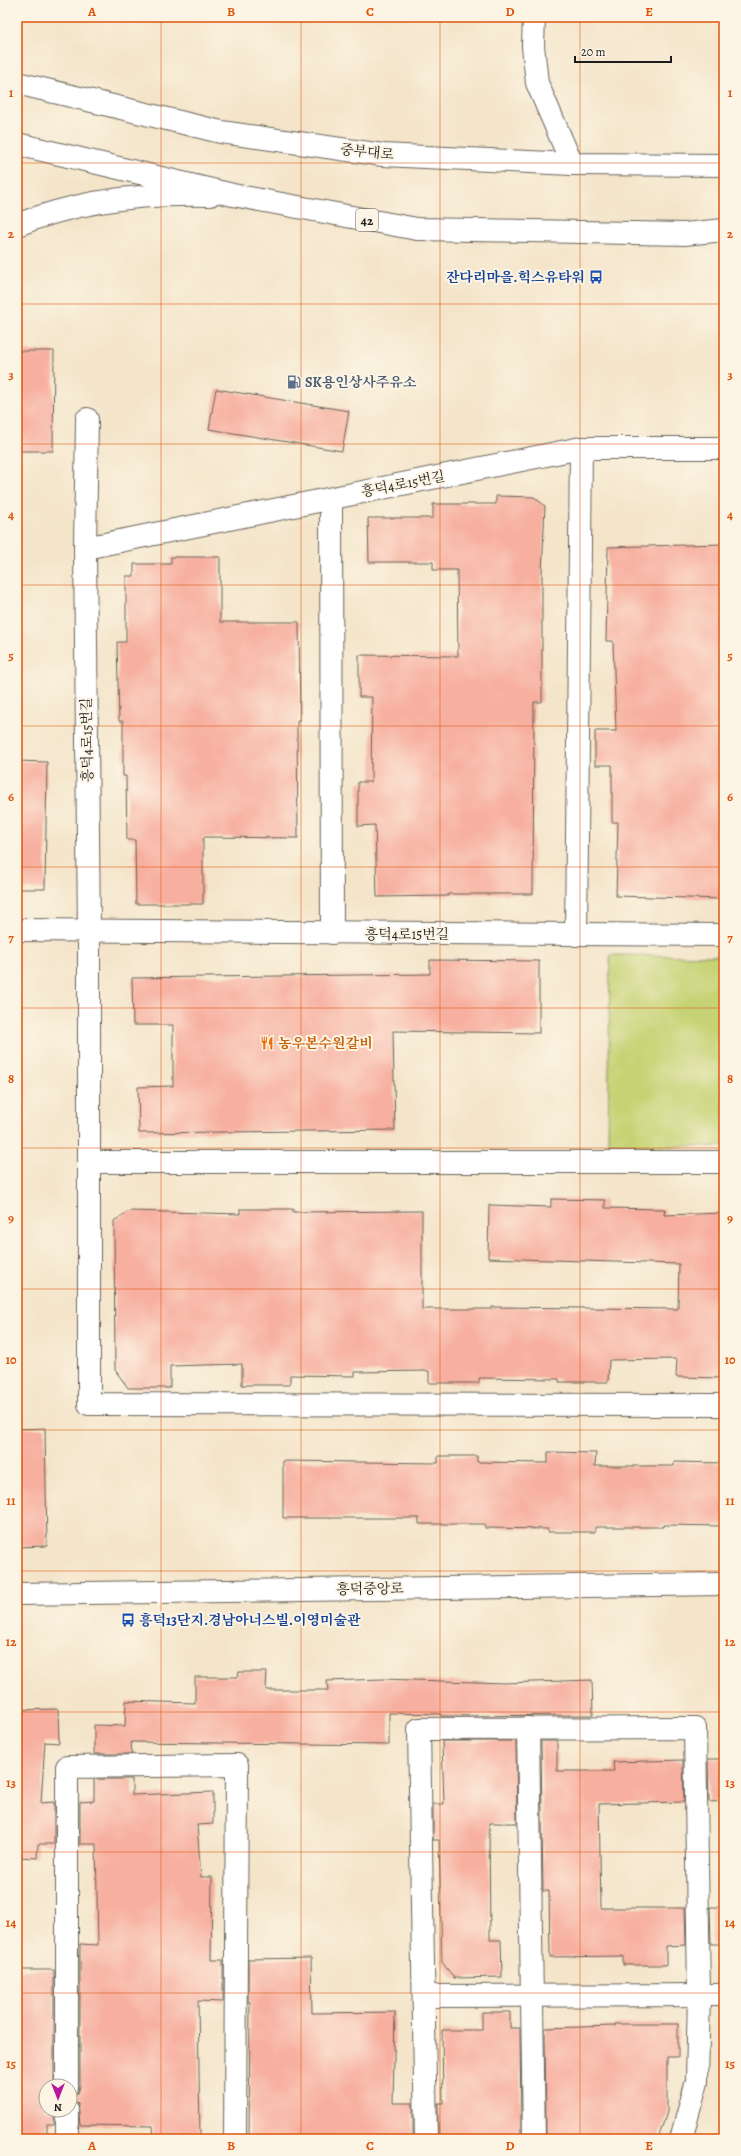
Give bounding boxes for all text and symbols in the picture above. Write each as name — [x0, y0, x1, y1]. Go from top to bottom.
text: A — [87, 3, 97, 20]
text: B — [227, 3, 235, 20]
text: C — [366, 3, 374, 20]
text: D — [505, 3, 515, 20]
text: E — [645, 3, 653, 20]
scale bar — [575, 38, 671, 64]
text: 20 m — [581, 44, 605, 60]
text: 1 — [9, 84, 14, 101]
text: 1 — [728, 84, 733, 101]
street label: 중부대로 — [339, 140, 395, 164]
road number: 42 — [356, 209, 378, 231]
text: 2 — [8, 225, 15, 242]
text: 2 — [727, 225, 734, 242]
place label: 잔다리마을.힉스유타워 — [446, 268, 585, 287]
bus stop icon: 잔다리마을.힉스유타워 — [588, 269, 604, 285]
text: 3 — [8, 366, 14, 383]
text: 3 — [727, 366, 733, 383]
place label: SK용인상사주유소 — [305, 373, 417, 392]
fuel station icon: SK용인상사주유소 — [286, 374, 302, 390]
street label: 흥덕4로15번길 — [360, 467, 446, 501]
text: 4 — [8, 506, 14, 523]
text: 4 — [727, 506, 733, 523]
text: 5 — [8, 647, 14, 664]
text: 5 — [727, 647, 733, 664]
street label: 흥덕4로15번길 — [77, 697, 97, 783]
text: 6 — [8, 788, 14, 805]
text: 6 — [727, 788, 733, 805]
street label: 흥덕4로15번길 — [365, 925, 449, 944]
text: 7 — [8, 929, 14, 946]
text: 7 — [727, 929, 733, 946]
place label: 농우본수원갈비 — [278, 1034, 373, 1053]
restaurant icon: 농우본수원갈비 — [259, 1035, 275, 1051]
text: 8 — [8, 1070, 14, 1087]
text: 8 — [727, 1070, 733, 1087]
text: 9 — [8, 1210, 14, 1227]
text: 9 — [727, 1210, 733, 1227]
text: 10 — [5, 1351, 17, 1368]
text: 10 — [724, 1351, 736, 1368]
text: 11 — [6, 1492, 16, 1509]
text: 11 — [725, 1492, 735, 1509]
street label: 흥덕중앙로 — [336, 1579, 404, 1599]
place label: 흥덕13단지.경남아너스빌.이영미술관 — [139, 1611, 361, 1630]
bus stop icon: 흥덕13단지.경남아너스빌.이영미술관 — [120, 1612, 136, 1628]
text: 12 — [6, 1633, 17, 1650]
text: 12 — [725, 1633, 736, 1650]
text: 13 — [6, 1774, 17, 1791]
text: 13 — [725, 1774, 736, 1791]
text: 14 — [6, 1914, 16, 1931]
text: 14 — [725, 1914, 735, 1931]
text: 15 — [6, 2055, 17, 2072]
text: 15 — [725, 2055, 736, 2072]
north arrow — [38, 2078, 78, 2118]
text: N — [54, 2100, 62, 2115]
text: A — [87, 2137, 97, 2154]
text: B — [227, 2137, 235, 2154]
text: C — [366, 2137, 374, 2154]
text: D — [505, 2137, 515, 2154]
text: E — [645, 2137, 653, 2154]

